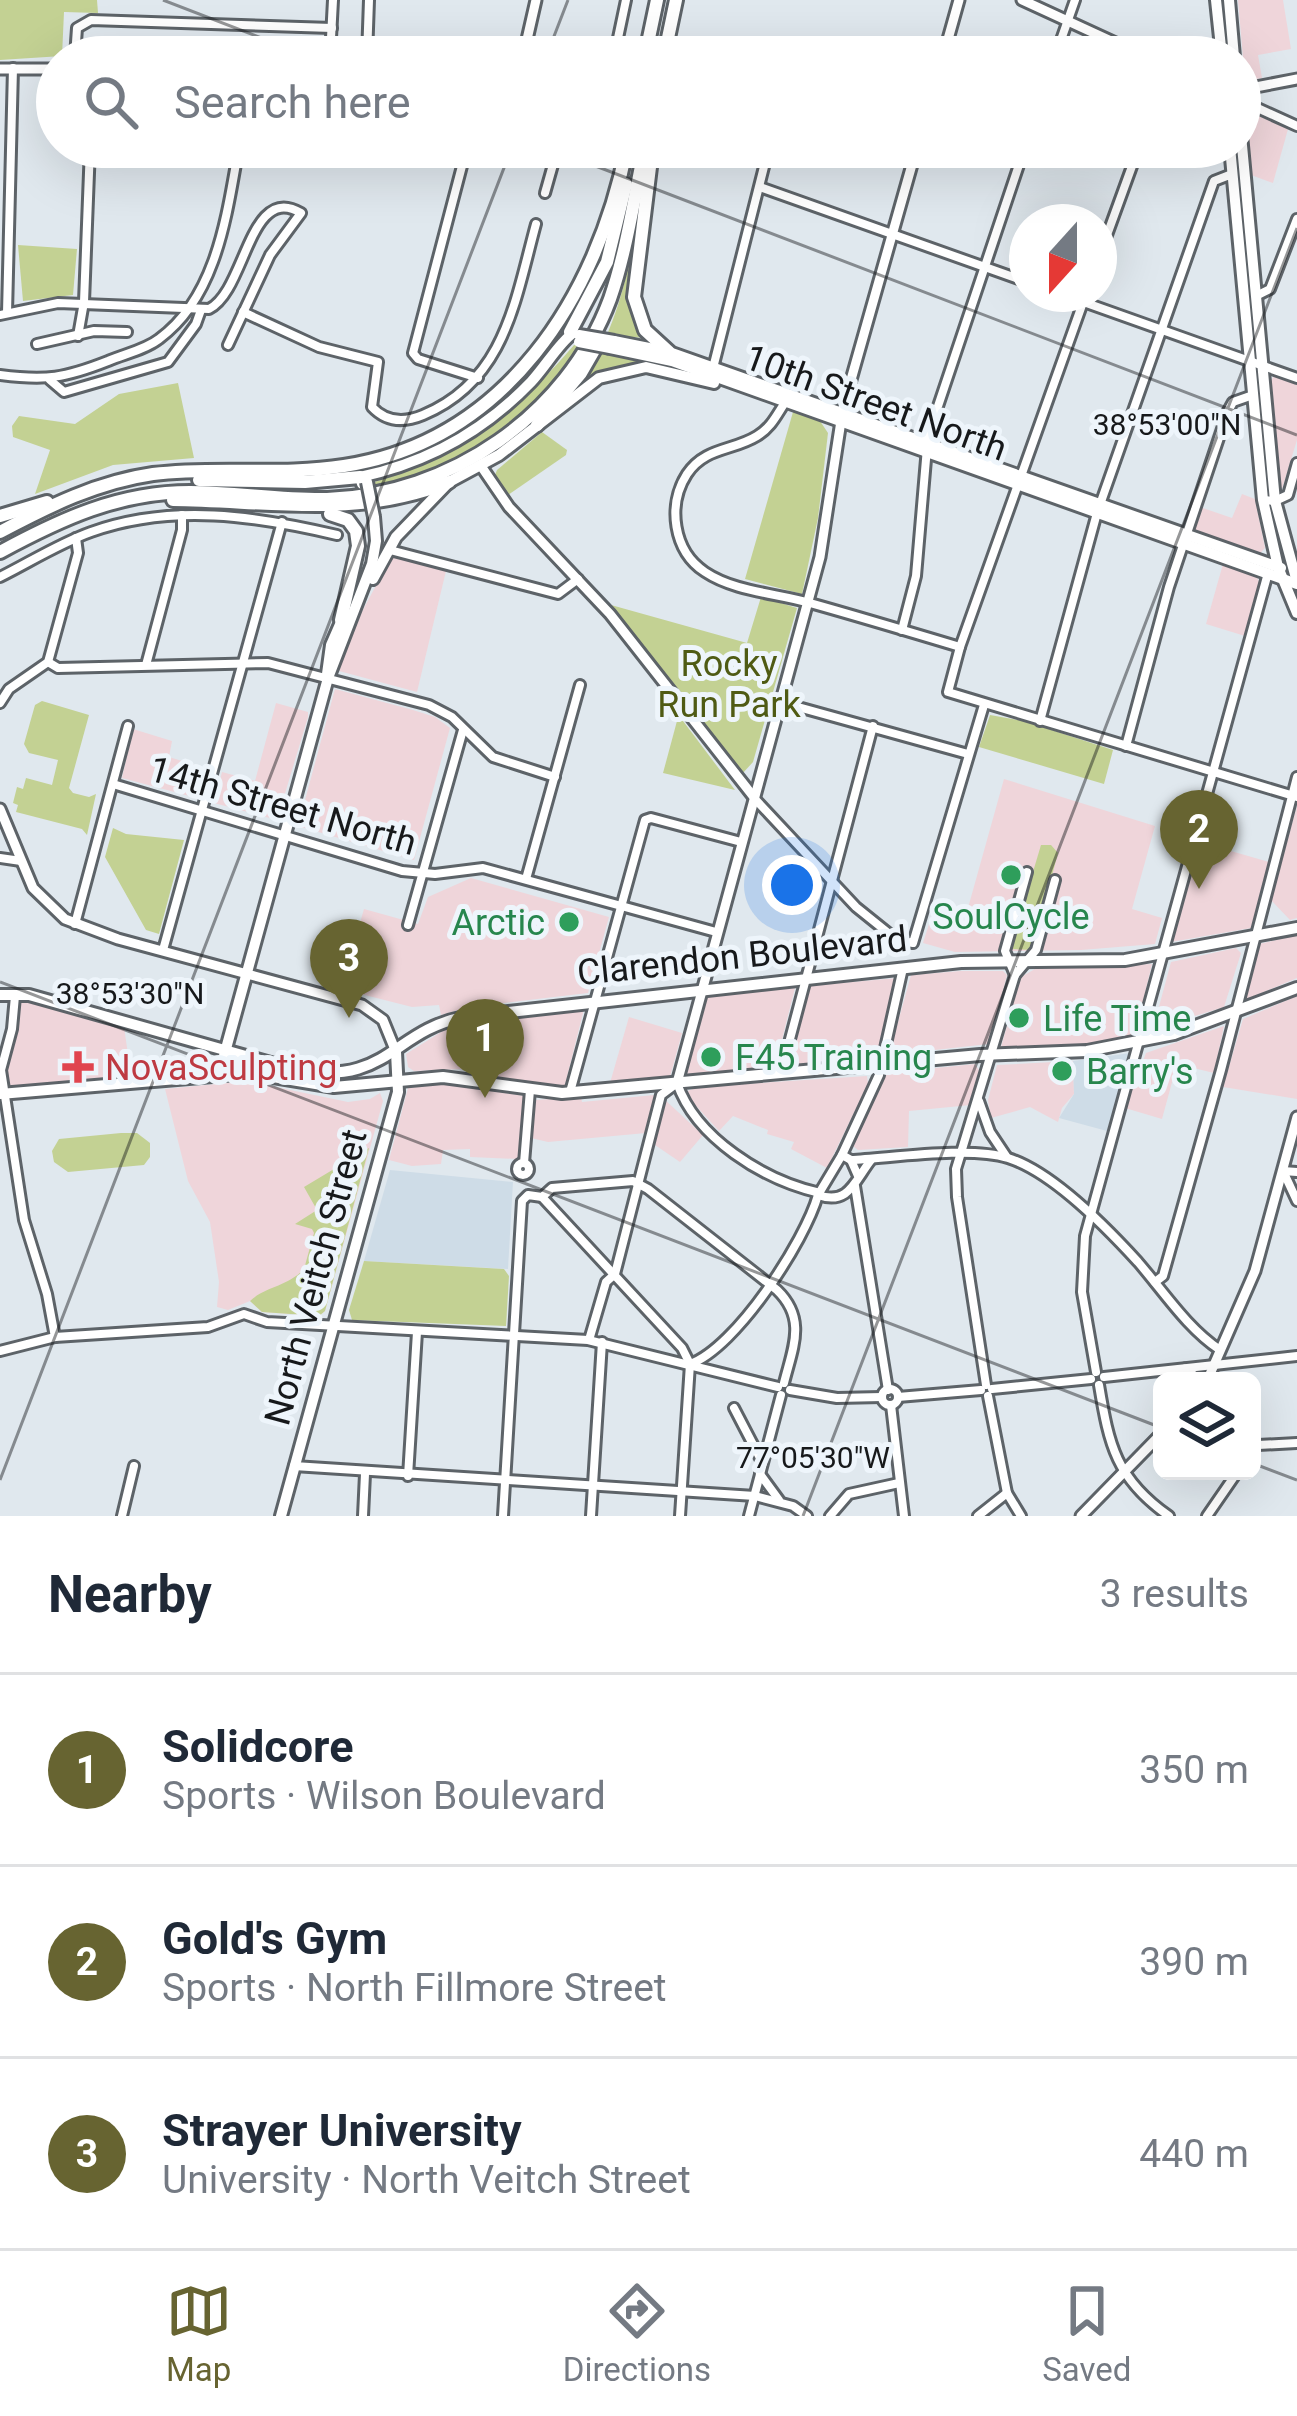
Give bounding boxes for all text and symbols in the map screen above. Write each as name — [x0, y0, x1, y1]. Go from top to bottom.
search box — [36, 36, 1261, 168]
icon: search — [78, 69, 144, 135]
text: Search here — [174, 76, 411, 129]
north arrow — [1009, 204, 1117, 312]
street label: 10th Street North — [739, 336, 1012, 470]
text: 38°53'00"N — [1093, 407, 1241, 442]
park label: Rocky Run Park — [657, 643, 801, 726]
street label: 14th Street North — [144, 748, 421, 864]
pin: 2 — [1160, 790, 1238, 889]
your location — [762, 855, 822, 915]
marker: SoulCycle — [998, 862, 1024, 888]
place label: SoulCycle — [932, 896, 1090, 938]
place label: Arctic — [451, 902, 545, 944]
marker: Arctic — [556, 909, 582, 935]
street label: Clarendon Boulevard — [575, 918, 909, 994]
pin: 3 — [310, 919, 388, 1018]
text: 38°53'30"N — [56, 976, 204, 1011]
place label: Life Time — [1043, 998, 1191, 1040]
pin: 1 — [446, 999, 524, 1098]
marker: Life Time — [1006, 1005, 1032, 1031]
place label: F45 Training — [735, 1037, 932, 1079]
marker: F45 Training — [698, 1044, 724, 1070]
place label: NovaSculpting — [105, 1047, 337, 1089]
marker: NovaSculpting — [62, 1051, 94, 1083]
place label: Barry's — [1086, 1051, 1194, 1093]
marker: Barry's — [1049, 1058, 1075, 1084]
street label: North Veitch Street — [256, 1125, 376, 1430]
map controls — [1153, 1372, 1261, 1480]
button: layers — [1153, 1372, 1261, 1480]
text: 77°05'30"W — [736, 1440, 890, 1475]
text: Nearby — [48, 1565, 212, 1624]
text: 3 results — [1100, 1571, 1249, 1617]
text: Solidcore — [162, 1720, 353, 1773]
text: 1 — [76, 1747, 98, 1793]
text: 350 m — [1139, 1747, 1249, 1793]
text: Sports · Wilson Boulevard — [162, 1773, 606, 1819]
text: Gold's Gym — [162, 1912, 387, 1965]
text: 2 — [76, 1939, 98, 1985]
text: 390 m — [1139, 1939, 1249, 1985]
text: Sports · North Fillmore Street — [162, 1965, 667, 2011]
text: Strayer University — [162, 2104, 522, 2157]
text: 3 — [76, 2131, 98, 2177]
text: 440 m — [1139, 2131, 1249, 2177]
text: University · North Veitch Street — [162, 2157, 691, 2203]
tab: Map — [166, 2278, 232, 2389]
tab: Directions — [563, 2278, 711, 2389]
tab: Saved — [1042, 2278, 1131, 2389]

